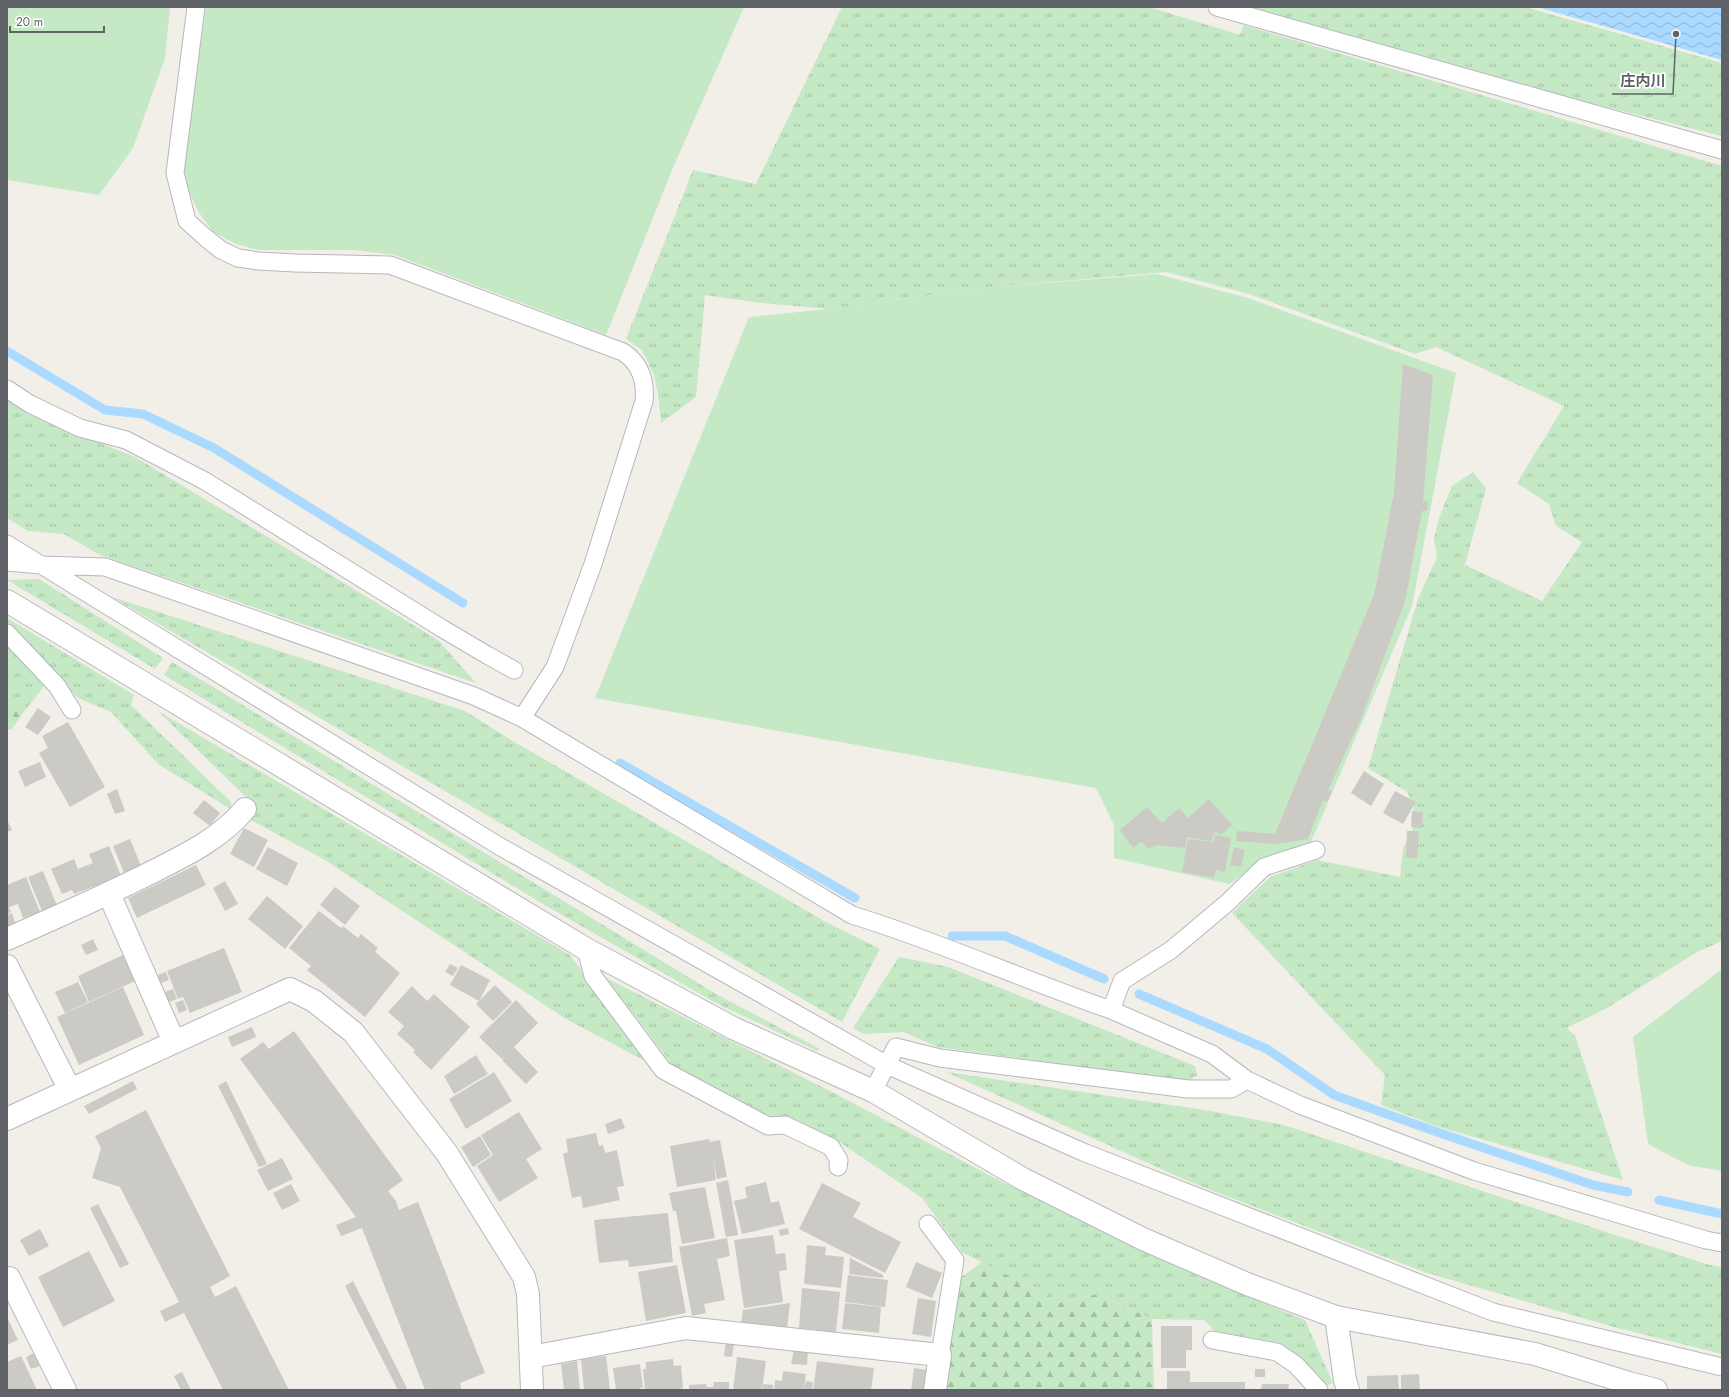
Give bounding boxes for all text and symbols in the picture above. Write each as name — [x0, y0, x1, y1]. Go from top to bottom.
scale bar — [10, 8, 104, 34]
text: 20 m — [16, 13, 43, 31]
callout: 庄内川 — [1612, 67, 1673, 94]
text: 庄内川 — [1620, 70, 1666, 92]

